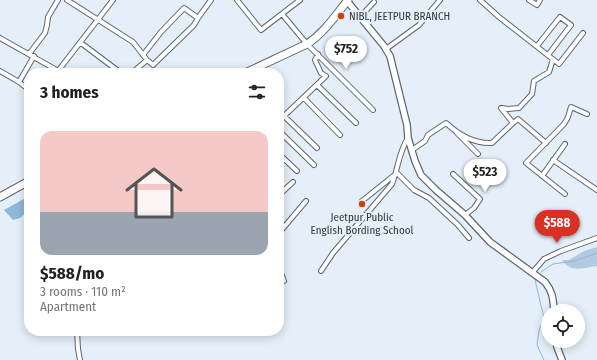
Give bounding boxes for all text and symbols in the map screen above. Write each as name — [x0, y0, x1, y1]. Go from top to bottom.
place label: NIBL, JEETPUR BRANCH — [349, 10, 450, 23]
marker: NIBL, JEETPUR BRANCH — [336, 11, 346, 21]
pin: $752 — [322, 36, 370, 70]
text: $752 — [334, 41, 358, 56]
icon: filters — [246, 81, 268, 103]
text: 3 homes — [40, 82, 99, 103]
icon: home — [118, 157, 190, 229]
pin: $523 — [461, 159, 509, 193]
text: $523 — [473, 164, 497, 179]
marker: Jeetpur Public English Bording School — [357, 199, 367, 209]
pin: $588 — [533, 210, 581, 244]
place label: Jeetpur Public English Bording School — [311, 211, 413, 237]
text: $588 — [544, 215, 570, 230]
text: $588/mo — [40, 263, 104, 284]
text: 3 rooms · 110 m² — [40, 284, 126, 299]
text: Apartment — [40, 299, 96, 314]
map controls — [541, 304, 585, 348]
button: locate — [541, 304, 585, 348]

